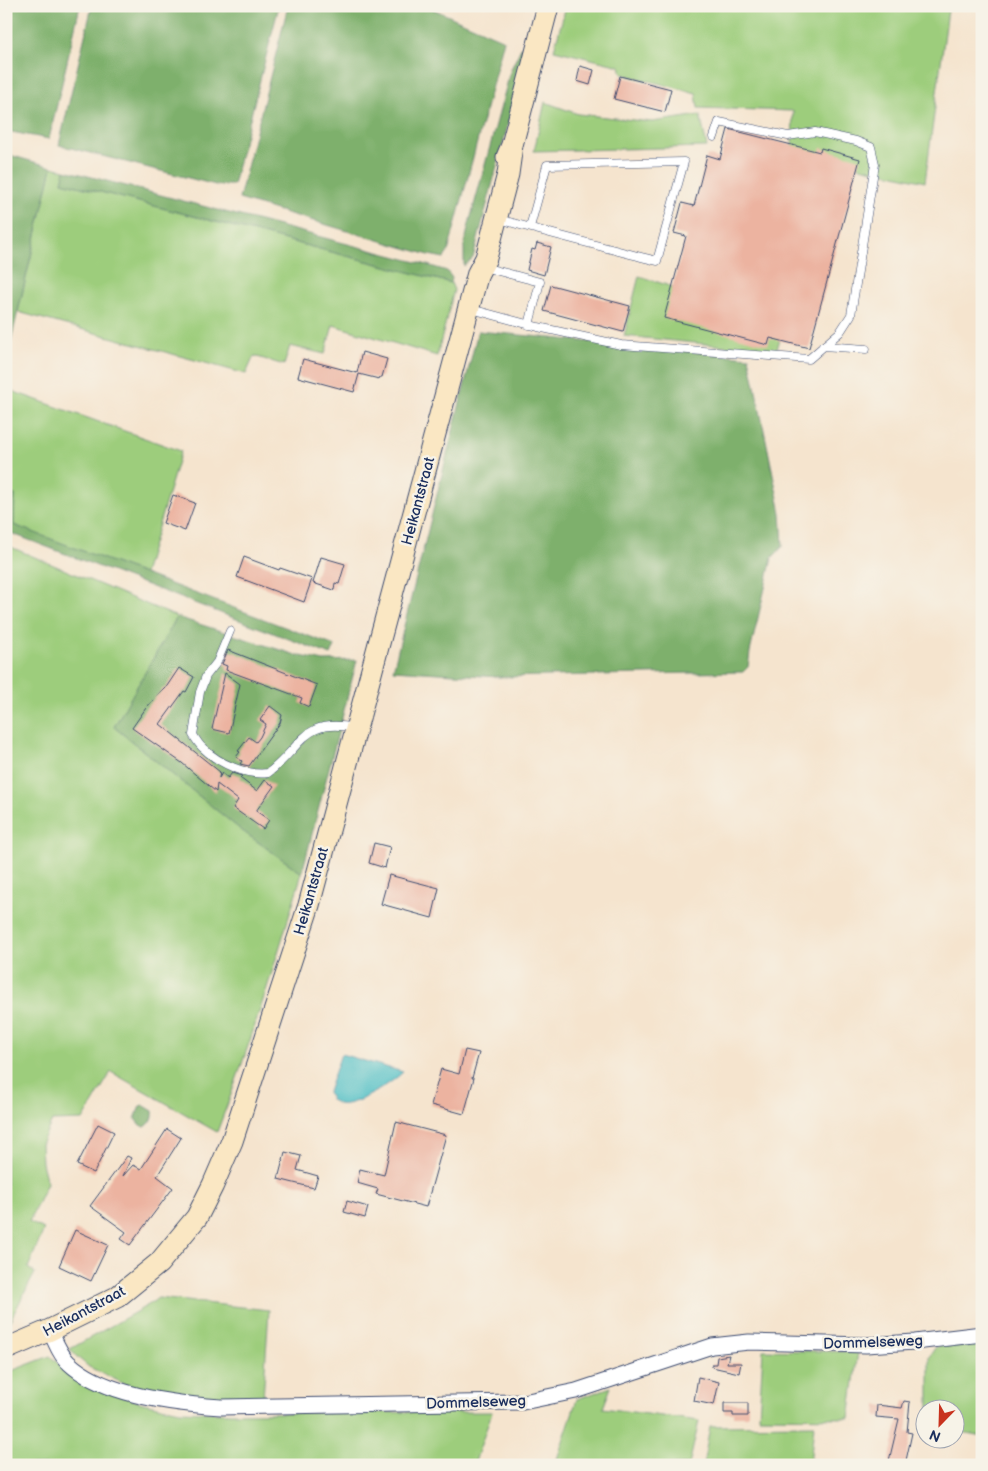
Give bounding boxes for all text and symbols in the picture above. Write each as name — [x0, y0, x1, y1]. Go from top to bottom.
street label: Heikantstraat — [398, 455, 439, 547]
street label: Heikantstraat — [290, 845, 333, 937]
street label: Heikantstraat — [40, 1282, 129, 1341]
street label: Dommelseweg — [823, 1331, 923, 1354]
street label: Dommelseweg — [426, 1391, 526, 1414]
north arrow — [916, 1398, 966, 1448]
text: N — [927, 1426, 943, 1445]

